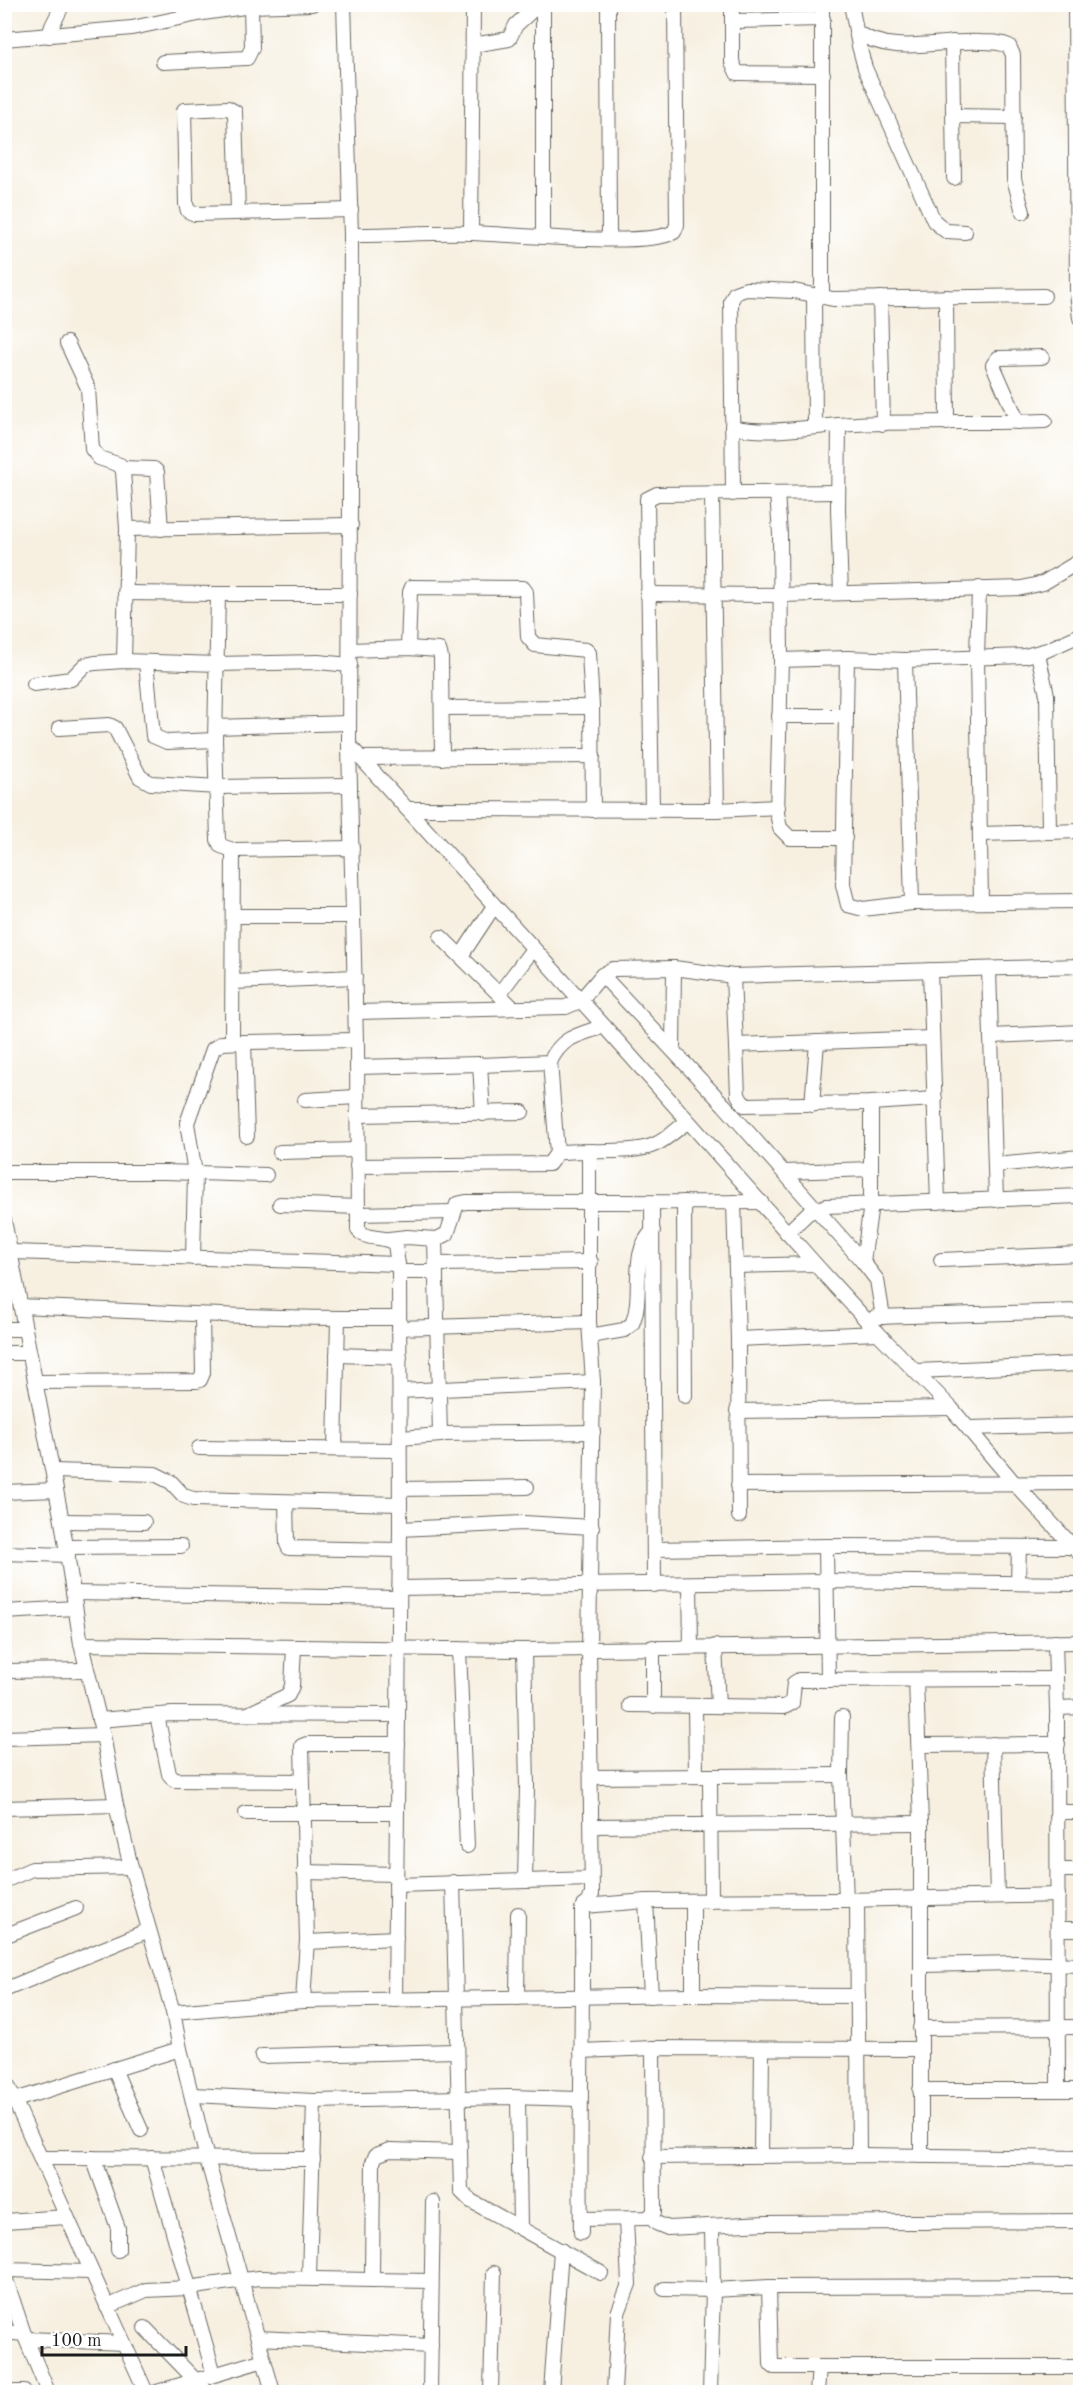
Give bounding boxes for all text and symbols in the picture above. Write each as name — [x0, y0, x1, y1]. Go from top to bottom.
scale bar — [42, 2319, 186, 2357]
text: 100 m — [51, 2332, 102, 2350]

